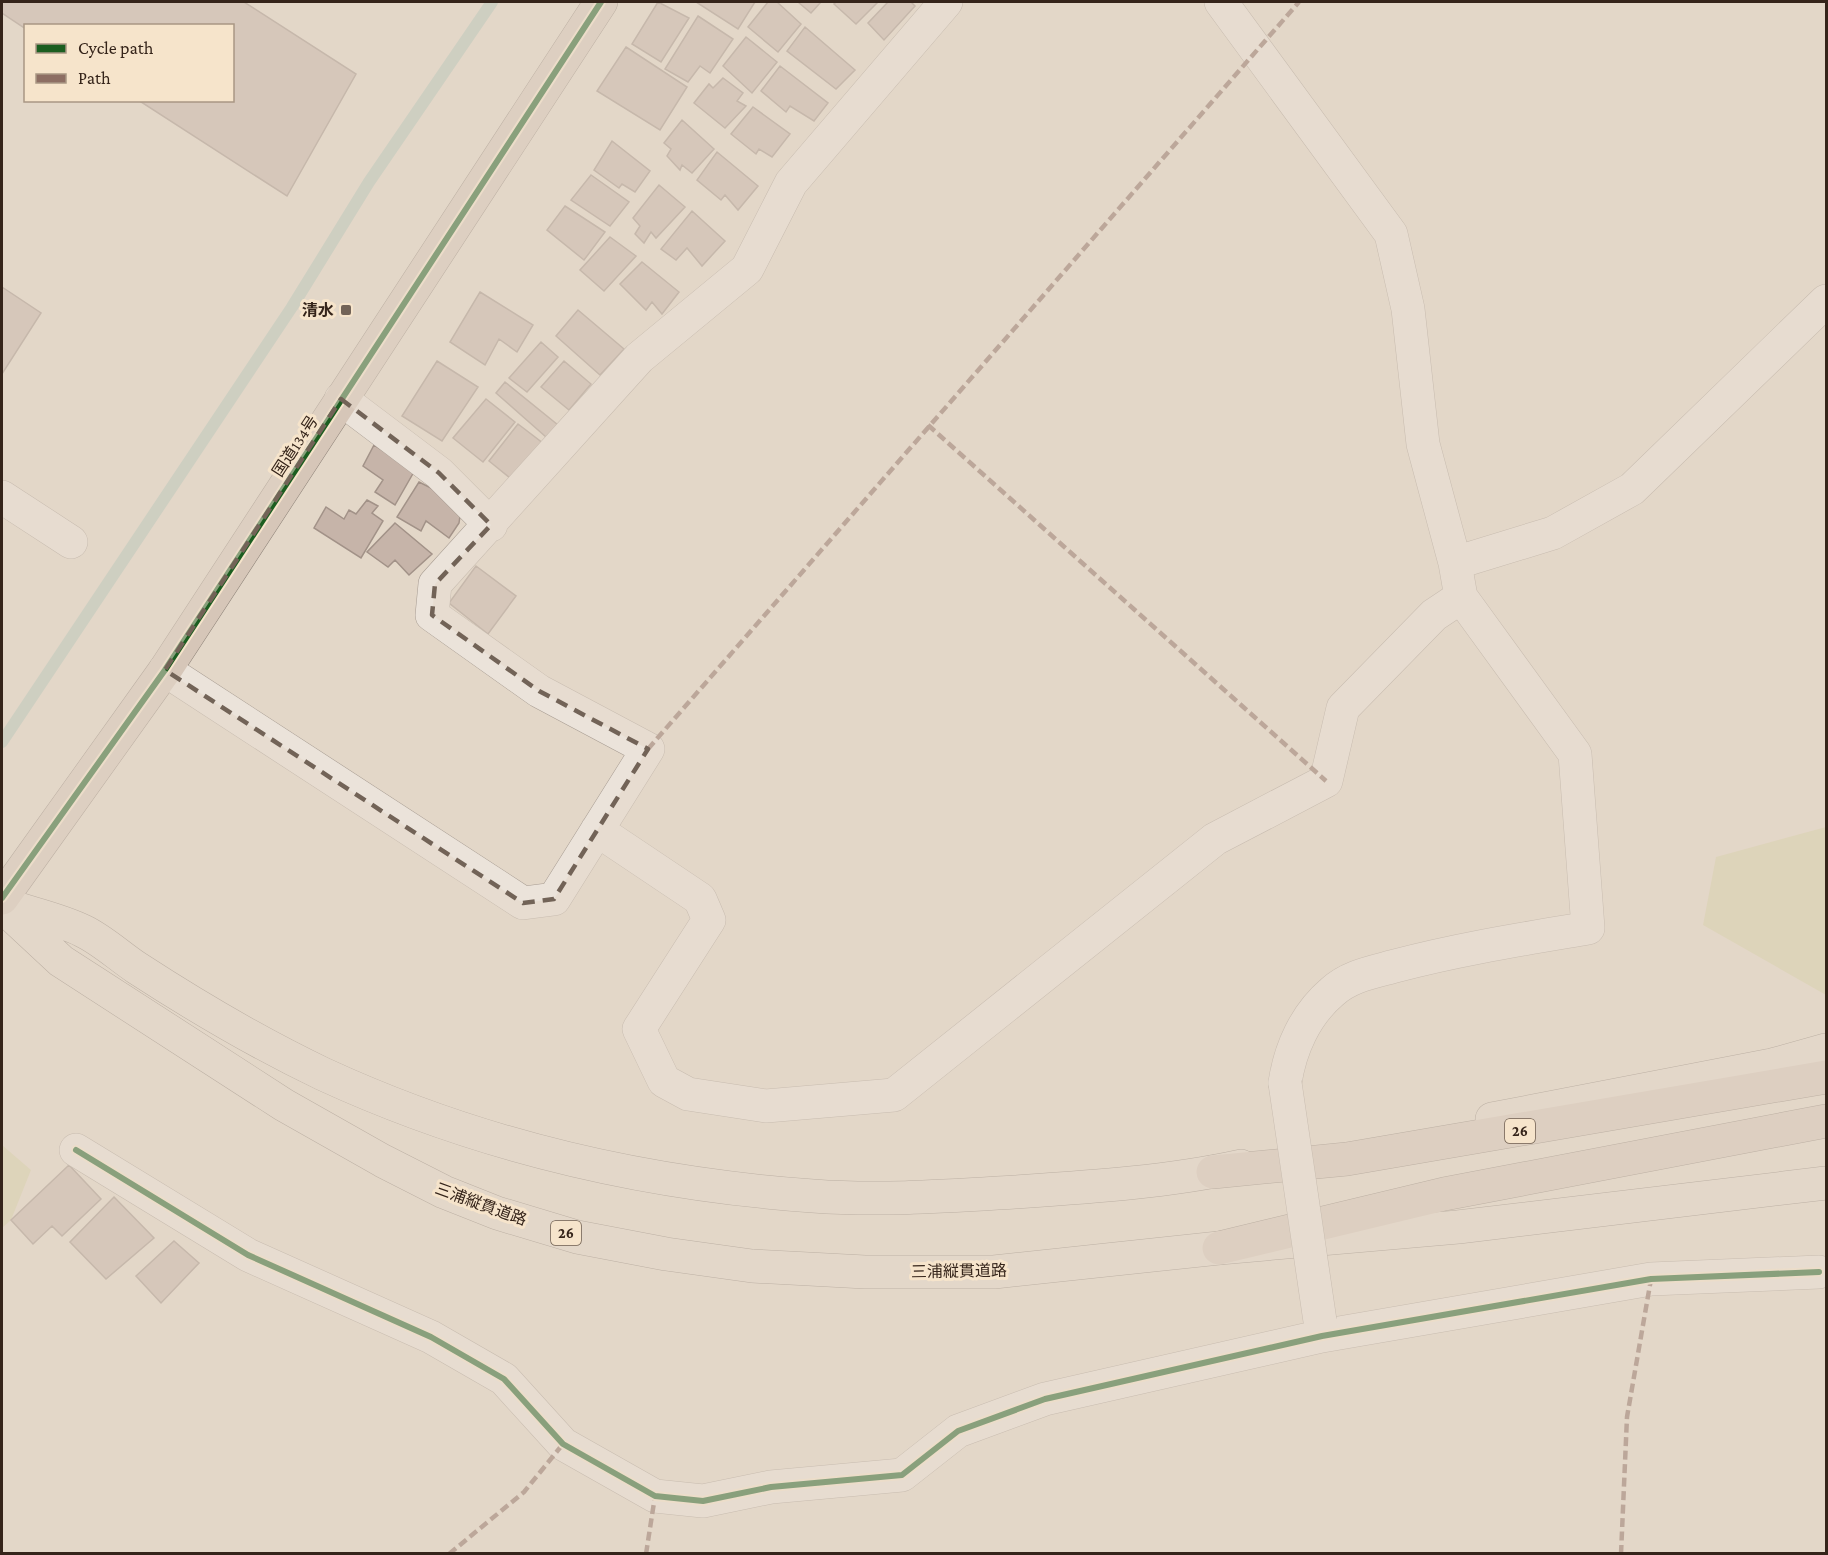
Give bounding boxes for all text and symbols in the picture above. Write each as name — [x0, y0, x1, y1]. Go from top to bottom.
legend — [24, 24, 234, 102]
text: Cycle path — [78, 38, 154, 58]
text: Path — [78, 68, 111, 88]
place label: 清水 — [302, 302, 334, 319]
marker: 清水 — [339, 303, 353, 317]
street label: 国道134号 — [269, 412, 321, 480]
road number: 26 — [1505, 1119, 1535, 1143]
street label: 三浦縦貫道路 — [433, 1180, 529, 1228]
road number: 26 — [551, 1221, 581, 1245]
street label: 三浦縦貫道路 — [911, 1262, 1007, 1280]

